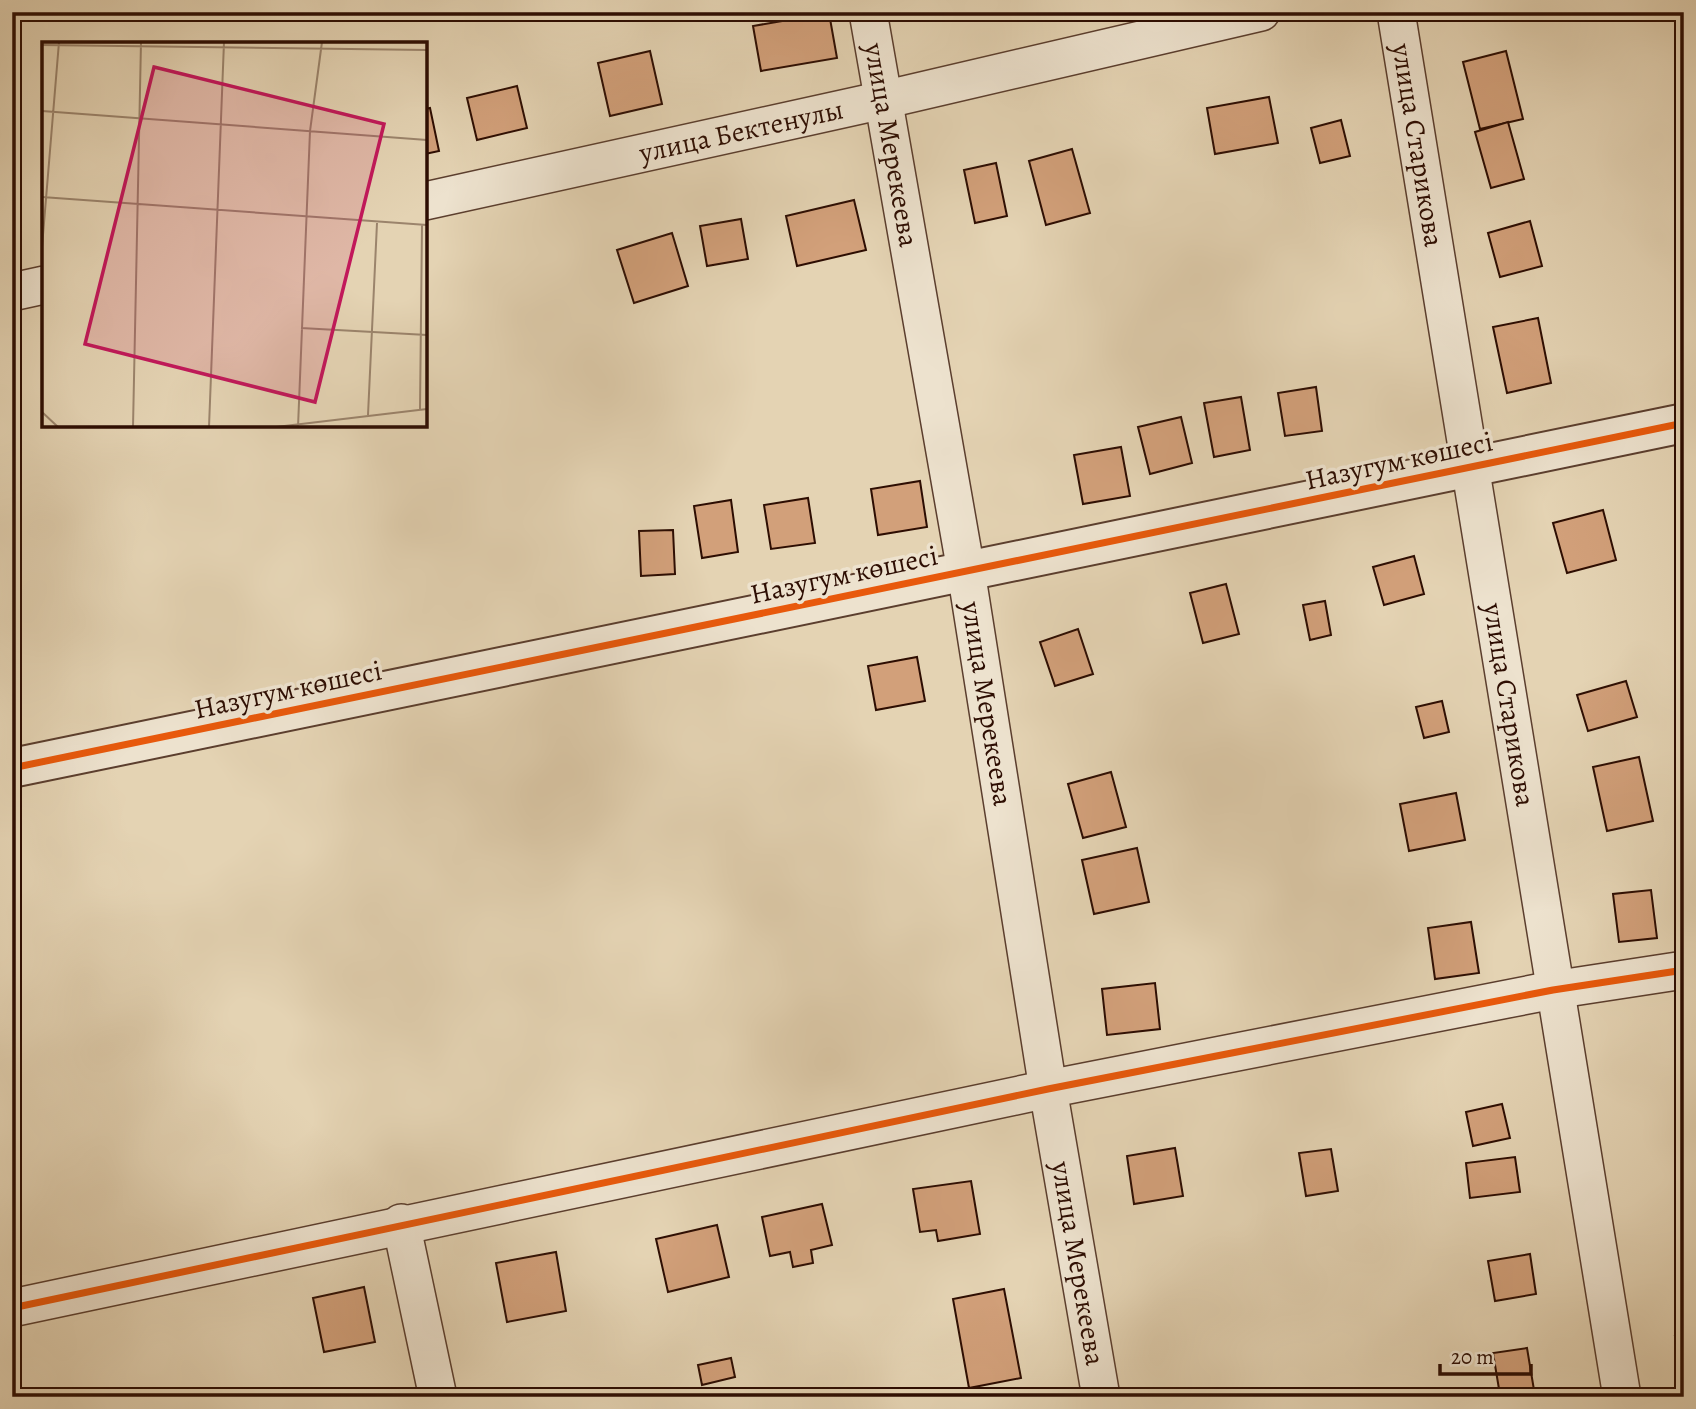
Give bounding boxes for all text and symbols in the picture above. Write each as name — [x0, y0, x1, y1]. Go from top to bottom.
street label: улица Мерекеева — [855, 39, 928, 250]
street label: улица Старикова — [1382, 40, 1453, 250]
inset map — [42, 42, 427, 427]
street label: улица Бектенулы — [635, 90, 847, 172]
street label: Назугум көшесі — [1302, 423, 1496, 499]
street label: Назугум көшесі — [747, 537, 941, 613]
street label: улица Мерекеева — [952, 598, 1022, 809]
street label: улица Старикова — [1474, 599, 1544, 809]
street label: Назугум көшесі — [191, 652, 385, 728]
street label: улица Мерекеева — [1042, 1158, 1114, 1368]
scale bar — [1440, 1332, 1532, 1376]
text: 20 m — [1451, 1343, 1494, 1371]

